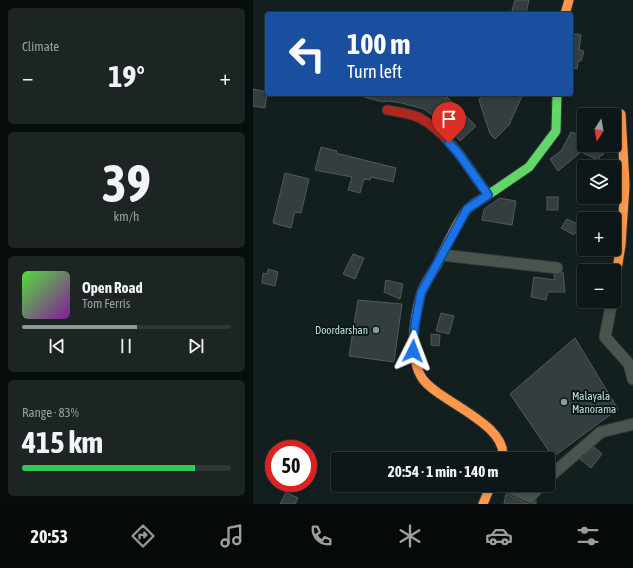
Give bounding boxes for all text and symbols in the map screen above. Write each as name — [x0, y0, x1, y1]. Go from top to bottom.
icon: left — [281, 28, 333, 80]
text: 100 m — [347, 28, 410, 60]
text: Climate — [22, 39, 59, 54]
text: 19° — [108, 59, 145, 93]
text: Turn left — [347, 61, 402, 82]
text: − — [22, 64, 33, 90]
text: + — [220, 64, 231, 90]
pin — [432, 102, 466, 143]
icon: arrive — [438, 108, 460, 130]
north arrow — [577, 108, 621, 152]
map controls — [577, 108, 621, 308]
text: 39 — [102, 153, 151, 213]
button: layers — [577, 160, 621, 204]
text: km/h — [114, 209, 139, 224]
button: + — [577, 212, 621, 256]
button: − — [577, 264, 621, 308]
text: Open Road — [82, 279, 143, 296]
text: Tom Ferris — [82, 296, 130, 311]
place label: Doordarshan — [315, 324, 368, 336]
marker: Doordarshan — [371, 325, 381, 335]
position arrow — [392, 330, 434, 372]
icon: previous — [46, 335, 68, 357]
icon: pause — [115, 335, 137, 357]
icon: next — [185, 335, 207, 357]
place label: Malayala Manorama — [572, 390, 616, 415]
marker: Malayala Manorama — [559, 397, 569, 407]
text: Range · 83% — [22, 405, 79, 420]
text: 415 km — [22, 425, 103, 459]
speed limit sign: 50 — [265, 440, 317, 492]
text: 20:54 · 1 min · 140 m — [388, 463, 498, 480]
icon: directions — [129, 522, 157, 550]
icon: music — [218, 522, 246, 550]
icon: phone — [307, 522, 335, 550]
icon: climate — [396, 522, 424, 550]
icon: car — [485, 522, 513, 550]
icon: filters — [574, 522, 602, 550]
text: 20:53 — [31, 526, 68, 547]

